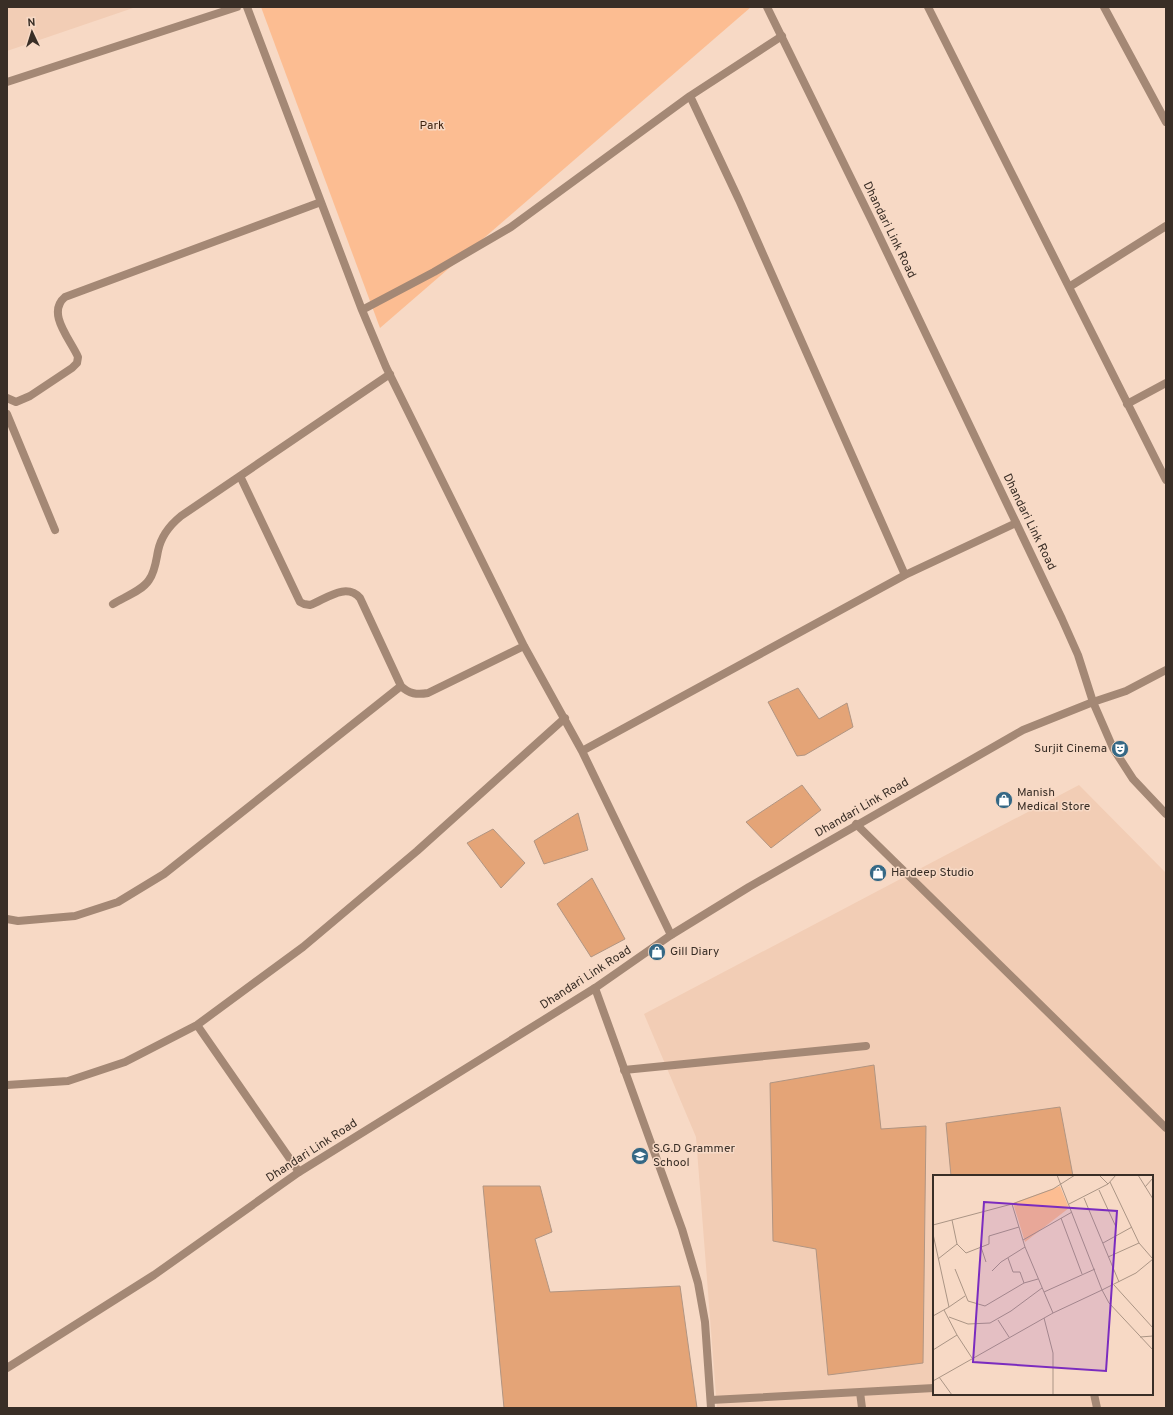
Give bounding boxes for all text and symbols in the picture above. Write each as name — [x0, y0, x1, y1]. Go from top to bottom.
north arrow — [12, 12, 52, 52]
text: N — [27, 16, 36, 30]
park label: Park — [420, 118, 444, 134]
street label: Dhandari Link Road — [859, 179, 919, 281]
street label: Dhandari Link Road — [999, 471, 1059, 573]
theatre icon: Surjit Cinema — [1110, 739, 1130, 759]
place label: Surjit Cinema — [1034, 741, 1107, 757]
street label: Dhandari Link Road — [812, 775, 912, 841]
place label: Manish Medical Store — [1017, 785, 1090, 815]
shop icon: Manish Medical Store — [994, 790, 1014, 810]
shop icon: Hardeep Studio — [868, 863, 888, 883]
place label: Hardeep Studio — [891, 865, 974, 881]
shop icon: Gill Diary — [647, 942, 667, 962]
street label: Dhandari Link Road — [537, 943, 635, 1013]
place label: Gill Diary — [670, 944, 719, 960]
street label: Dhandari Link Road — [263, 1116, 361, 1186]
place label: S.G.D Grammer School — [653, 1141, 736, 1171]
school or university icon: S.G.D Grammer School — [630, 1146, 650, 1166]
inset map — [933, 1175, 1153, 1395]

